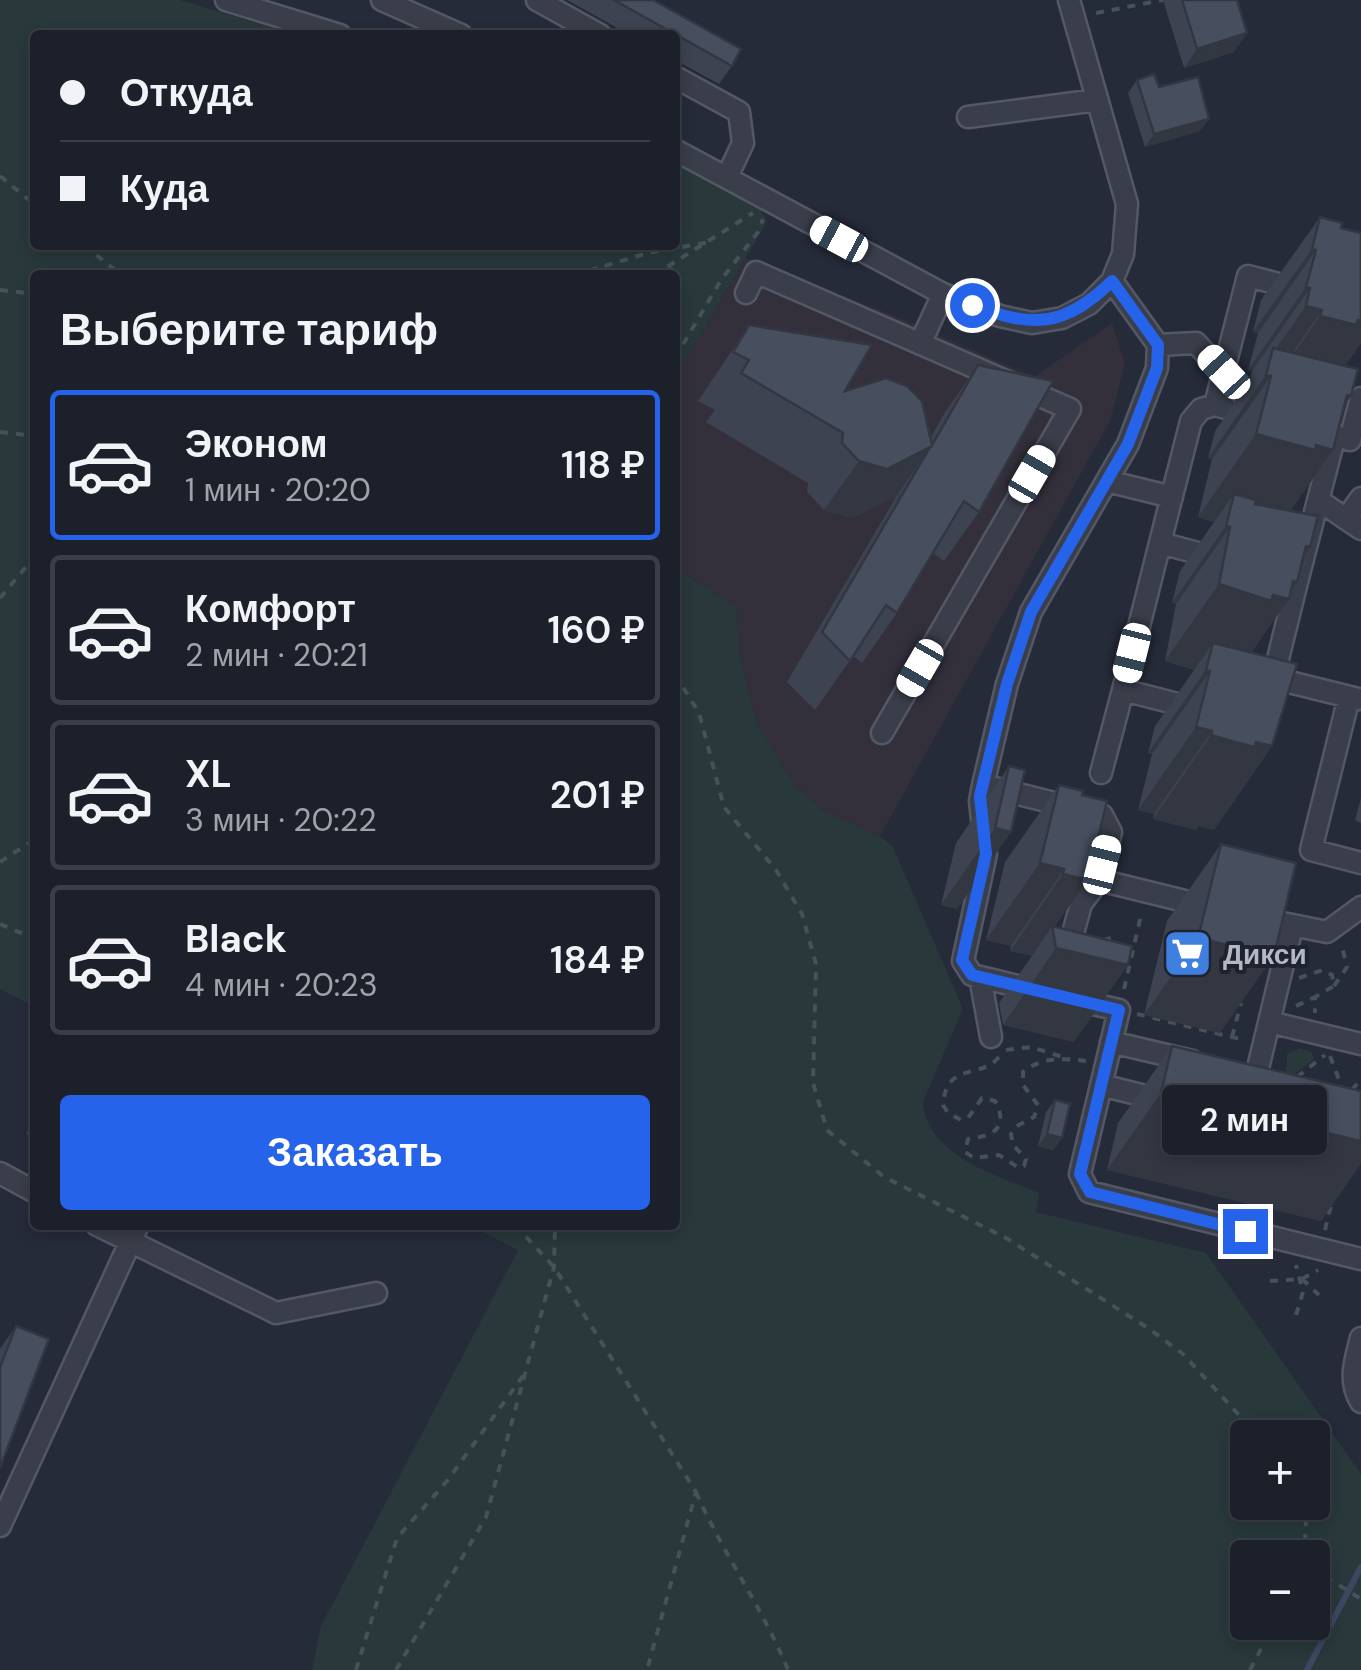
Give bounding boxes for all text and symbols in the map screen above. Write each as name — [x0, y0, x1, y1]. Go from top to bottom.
text: Откуда — [120, 68, 253, 118]
text: Куда — [120, 164, 209, 214]
car — [805, 212, 873, 266]
route start — [950, 283, 995, 328]
text: Выберите тариф — [60, 300, 438, 359]
car — [1193, 340, 1255, 404]
text: Эконом — [185, 419, 328, 469]
icon: car — [65, 420, 155, 510]
text: 118 ₽ — [561, 440, 645, 490]
car — [1004, 441, 1060, 507]
text: 1 мин · 20:20 — [185, 469, 371, 511]
text: Комфорт — [185, 584, 356, 634]
icon: car — [65, 585, 155, 675]
text: 160 ₽ — [547, 605, 645, 655]
car — [1110, 620, 1154, 686]
text: 2 мин · 20:21 — [185, 634, 368, 676]
car — [892, 635, 948, 701]
text: XL — [185, 749, 232, 799]
icon: car — [65, 750, 155, 840]
text: 201 ₽ — [550, 770, 645, 820]
text: 3 мин · 20:22 — [185, 799, 377, 841]
car — [1080, 832, 1124, 898]
text: Black — [185, 914, 287, 964]
icon: car — [65, 915, 155, 1005]
supermarket icon: Дикси — [1162, 928, 1214, 980]
text: 184 ₽ — [550, 935, 645, 985]
place label: Дикси — [1223, 936, 1307, 973]
text: 4 мин · 20:23 — [185, 964, 378, 1006]
callout: 2 мин — [1162, 1086, 1328, 1156]
button: Заказать — [60, 1095, 650, 1210]
text: 2 мин — [1200, 1099, 1289, 1141]
route end — [1223, 1209, 1268, 1254]
map controls — [1230, 1420, 1330, 1640]
button: + — [1230, 1420, 1330, 1520]
button: − — [1230, 1540, 1330, 1640]

